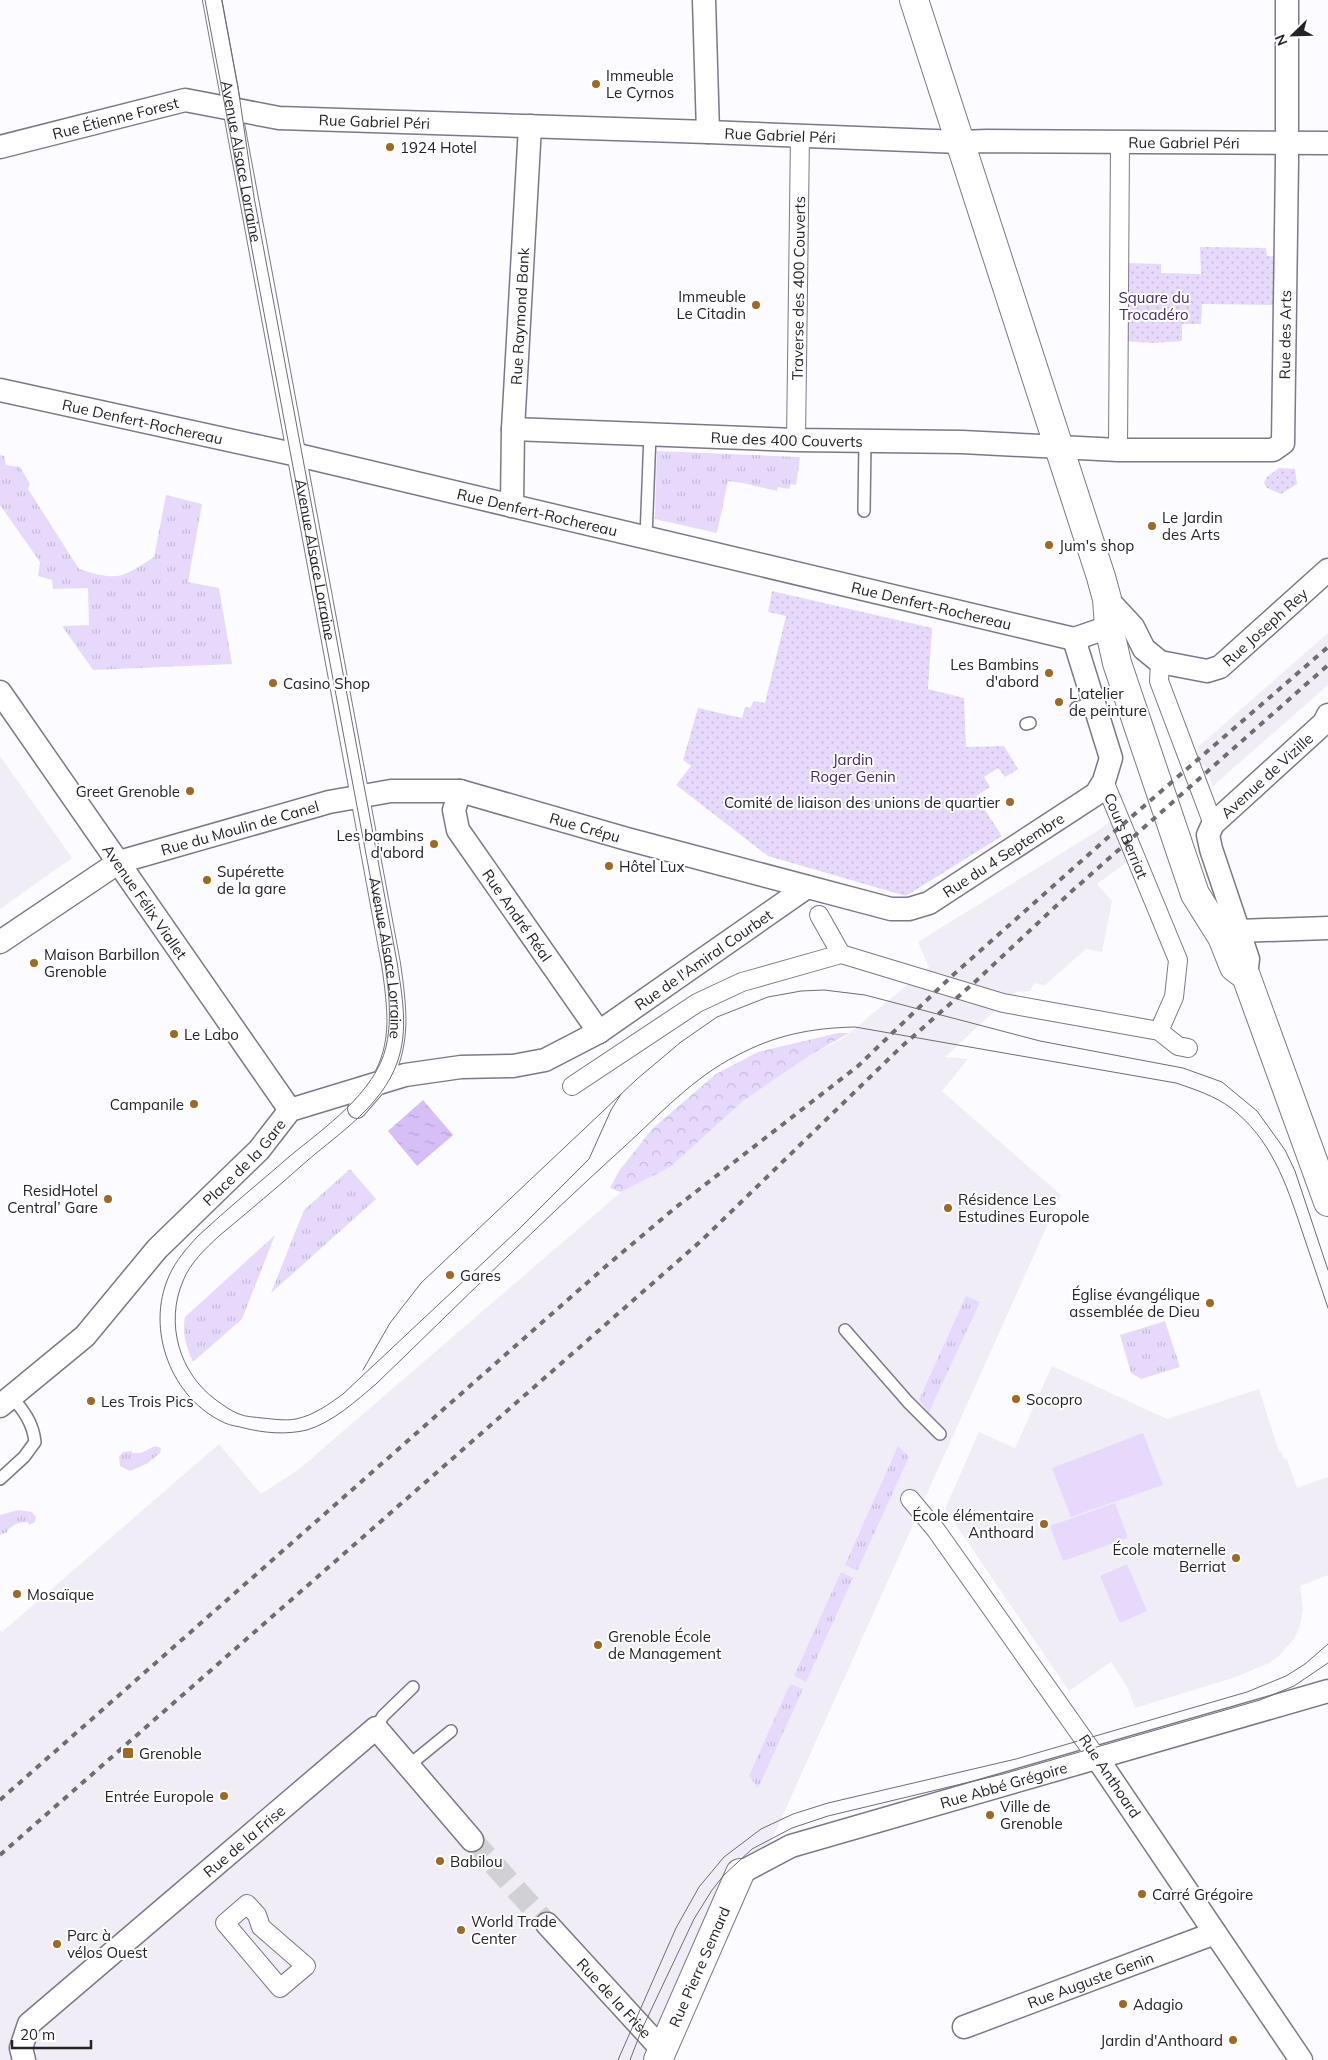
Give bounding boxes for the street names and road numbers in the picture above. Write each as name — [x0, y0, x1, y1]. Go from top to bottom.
street label: Avenue Alsace Lorraine — [218, 79, 266, 243]
street label: Rue Étienne Forest — [50, 93, 180, 143]
street label: Rue Gabriel Péri — [318, 110, 430, 132]
street label: Rue Gabriel Péri — [724, 123, 836, 147]
street label: Rue Gabriel Péri — [1128, 132, 1240, 152]
street label: Traverse des 400 Couverts — [787, 196, 809, 380]
street label: Rue Raymond Bank — [506, 247, 533, 385]
street label: Rue des Arts — [1274, 290, 1295, 379]
street label: Rue Denfert-Rochereau — [60, 394, 225, 448]
street label: Rue des 400 Couverts — [710, 427, 863, 450]
street label: Avenue Alsace Lorraine — [292, 477, 340, 642]
street label: Rue Denfert-Rochereau — [455, 484, 619, 540]
street label: Rue Denfert-Rochereau — [849, 577, 1013, 633]
street label: Rue Joseph Rey — [1218, 584, 1311, 670]
street label: Avenue de Vizille — [1217, 728, 1317, 822]
street label: Cours Berriat — [1100, 790, 1153, 881]
street label: Rue du Moulin de Canel — [159, 796, 321, 859]
street label: Rue Crépu — [548, 808, 623, 846]
street label: Rue du 4 Septembre — [939, 808, 1067, 901]
street label: Avenue Félix Viallet — [99, 841, 192, 963]
street label: Rue André Réal — [479, 865, 556, 965]
street label: Avenue Alsace Lorraine — [366, 875, 406, 1040]
street label: Rue de l'Amiral Courbet — [631, 905, 776, 1014]
street label: Place de la Gare — [198, 1115, 289, 1209]
street label: Rue Anthoard — [1075, 1731, 1145, 1821]
street label: Rue Abbé Grégoire — [938, 1757, 1069, 1812]
street label: Rue de la Frise — [199, 1801, 289, 1881]
street label: Rue Pierre Semard — [664, 1903, 734, 2030]
street label: Rue Auguste Genin — [1025, 1947, 1156, 2012]
street label: Rue de la Frise — [573, 1954, 656, 2042]

